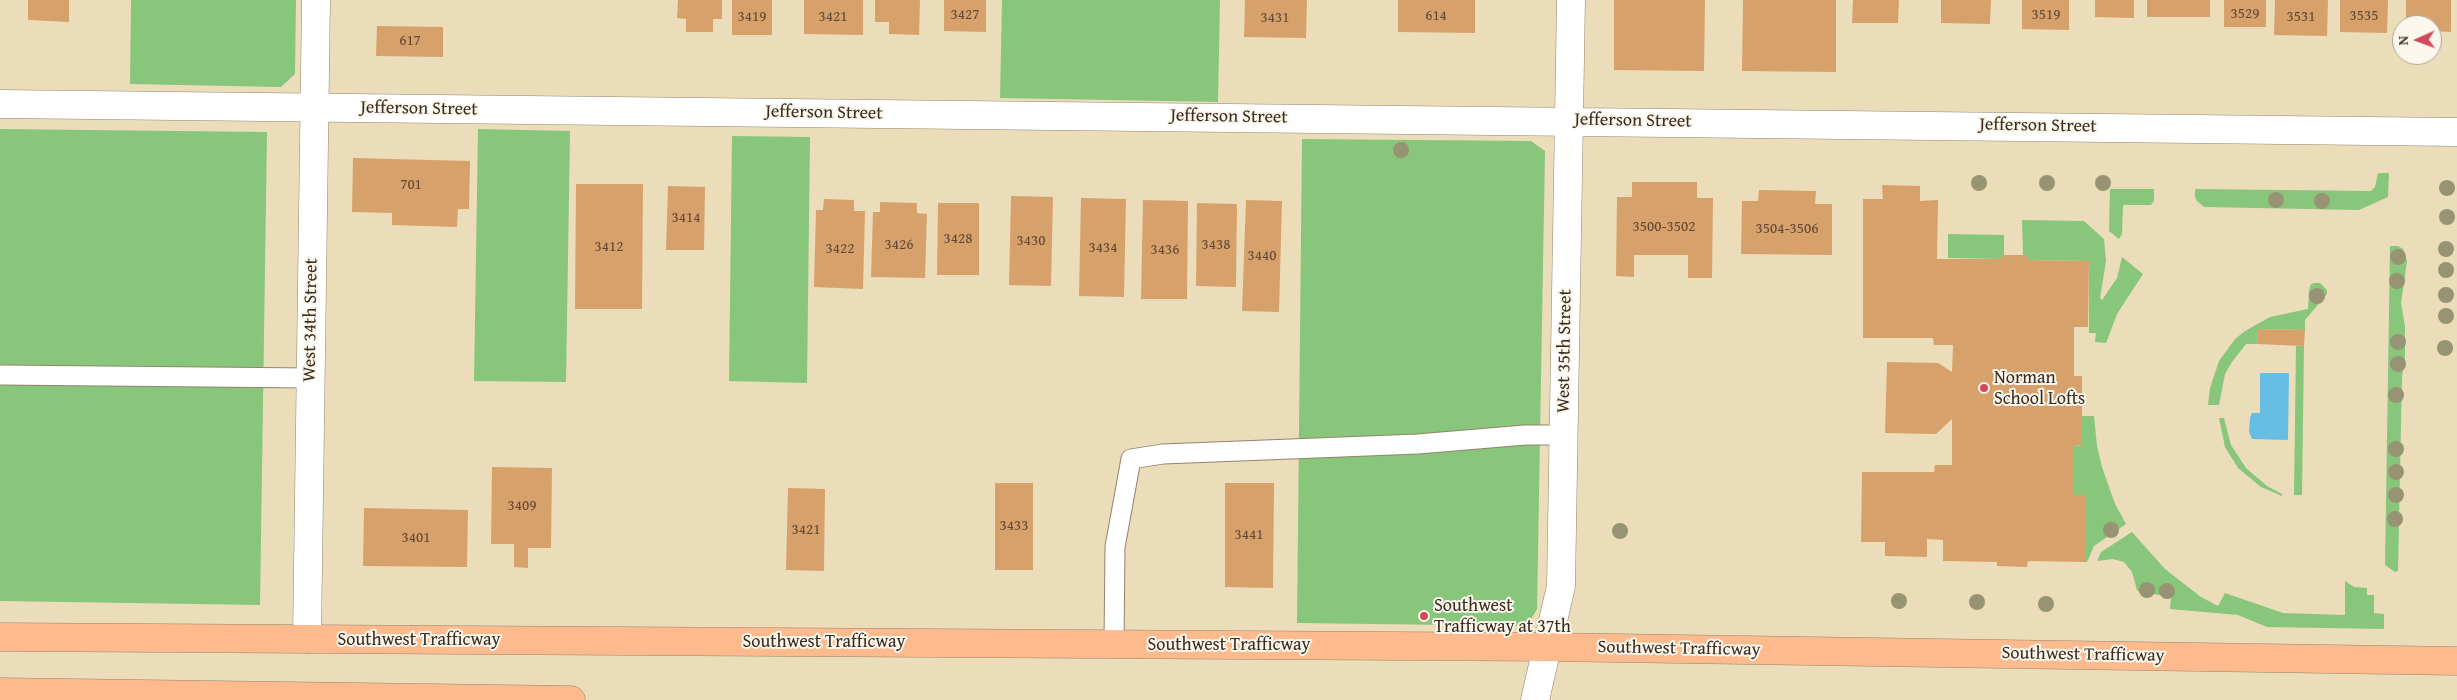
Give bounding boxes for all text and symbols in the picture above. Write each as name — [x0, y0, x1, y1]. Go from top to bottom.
house number: 3529 — [2231, 5, 2259, 23]
house number: 3427 — [951, 6, 979, 24]
house number: 3519 — [2032, 6, 2060, 24]
house number: 614 — [1425, 7, 1447, 25]
house number: 3535 — [2350, 7, 2378, 25]
house number: 3419 — [738, 8, 766, 26]
house number: 3421 — [819, 8, 847, 26]
house number: 3531 — [2287, 8, 2315, 26]
house number: 3431 — [1261, 9, 1289, 27]
north arrow — [2392, 15, 2442, 65]
house number: 617 — [399, 32, 421, 50]
text: N — [2393, 35, 2413, 46]
street label: Jefferson Street — [360, 97, 478, 121]
street label: Jefferson Street — [765, 101, 883, 125]
street label: Jefferson Street — [1170, 105, 1288, 129]
street label: Jefferson Street — [1574, 109, 1692, 133]
street label: Jefferson Street — [1979, 114, 2097, 138]
house number: 701 — [400, 176, 422, 194]
house number: 3414 — [672, 209, 700, 227]
house number: 3500-3502 — [1633, 218, 1695, 236]
house number: 3504-3506 — [1756, 220, 1818, 238]
house number: 3428 — [944, 230, 972, 248]
house number: 3430 — [1017, 232, 1045, 250]
house number: 3426 — [885, 236, 913, 254]
house number: 3438 — [1202, 236, 1230, 254]
house number: 3412 — [595, 238, 623, 256]
house number: 3434 — [1089, 239, 1117, 257]
house number: 3422 — [826, 240, 854, 258]
house number: 3436 — [1151, 241, 1179, 259]
house number: 3440 — [1248, 247, 1276, 265]
street label: West 34th Street — [299, 258, 323, 382]
street label: West 35th Street — [1553, 289, 1577, 413]
place label: Norman School Lofts — [1994, 367, 2085, 409]
marker: Norman School Lofts — [1978, 382, 1990, 394]
house number: 3409 — [508, 497, 536, 515]
house number: 3433 — [1000, 517, 1028, 535]
house number: 3421 — [792, 521, 820, 539]
house number: 3441 — [1235, 526, 1263, 544]
house number: 3401 — [402, 529, 430, 547]
place label: Southwest Trafficway at 37th — [1434, 595, 1571, 638]
marker: Southwest Trafficway at 37th — [1418, 610, 1430, 622]
street label: Southwest Trafficway — [338, 629, 500, 651]
street label: Southwest Trafficway — [743, 631, 905, 653]
street label: Southwest Trafficway — [1148, 634, 1310, 656]
street label: Southwest Trafficway — [1597, 637, 1761, 661]
street label: Southwest Trafficway — [2001, 643, 2165, 667]

